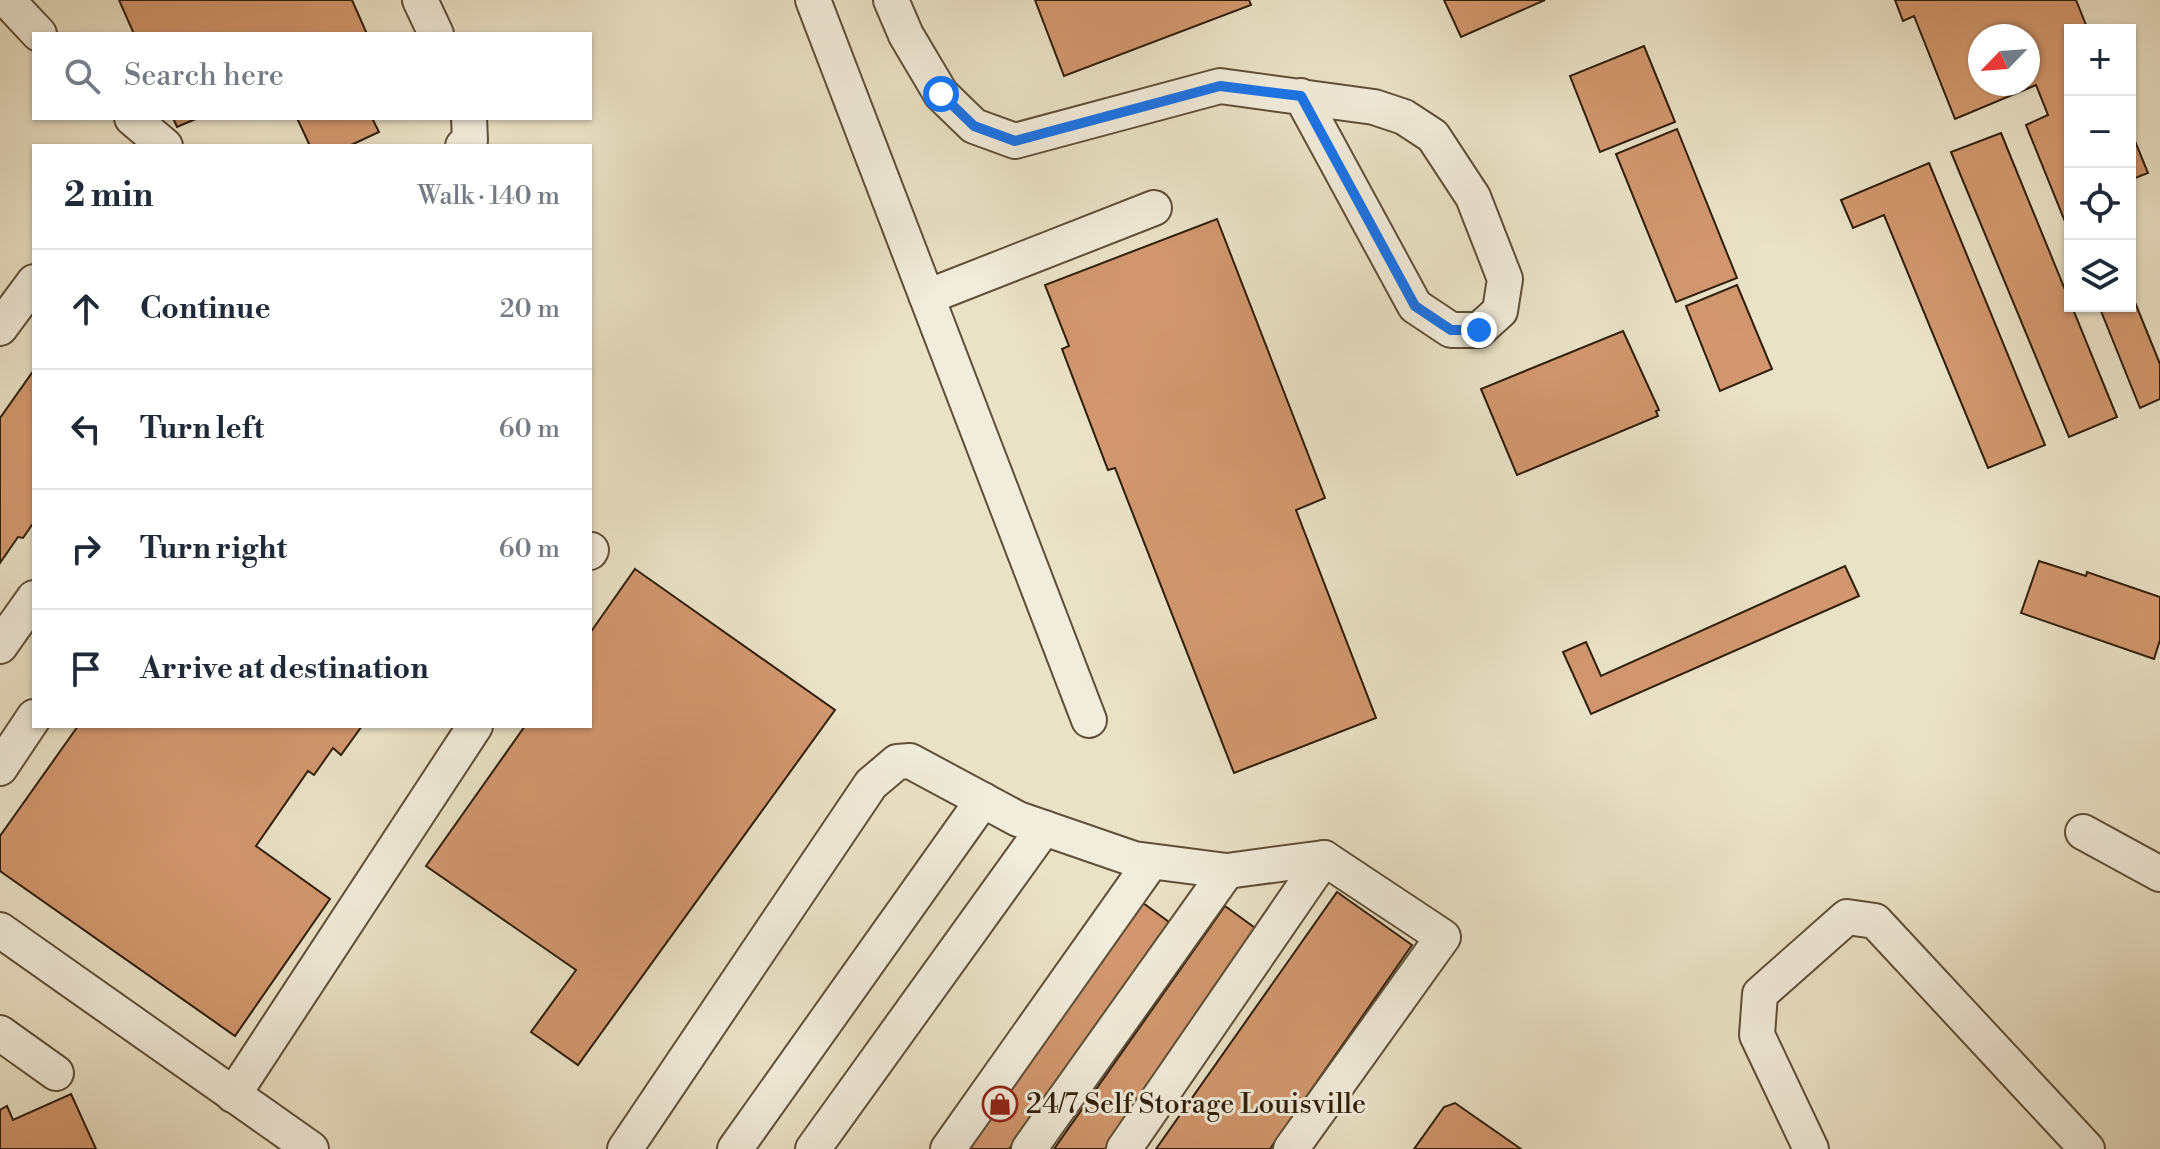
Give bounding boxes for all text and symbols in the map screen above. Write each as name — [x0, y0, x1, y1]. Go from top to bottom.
north arrow — [1968, 24, 2040, 96]
map controls — [2064, 24, 2136, 312]
button: + — [2064, 24, 2136, 96]
search box — [32, 32, 592, 120]
icon: search — [60, 54, 104, 98]
text: Search here — [124, 57, 284, 95]
route start — [923, 76, 959, 112]
button: − — [2064, 96, 2136, 168]
button: locate — [2064, 168, 2136, 240]
text: 2 min — [64, 175, 153, 217]
text: Walk · 140 m — [418, 180, 560, 212]
button: layers — [2064, 240, 2136, 312]
icon: ahead — [64, 287, 108, 331]
text: Continue — [140, 290, 271, 328]
text: 20 m — [500, 293, 560, 325]
route end — [1461, 312, 1497, 348]
icon: left — [64, 407, 108, 451]
text: Turn left — [140, 410, 264, 448]
text: 60 m — [499, 413, 560, 445]
icon: right — [64, 527, 108, 571]
text: Turn right — [140, 530, 287, 568]
text: 60 m — [499, 533, 560, 565]
icon: arrive — [64, 647, 108, 691]
text: Arrive at destination — [140, 650, 429, 688]
shop icon: 24/7 Self Storage Louisville — [981, 1085, 1019, 1123]
place label: 24/7 Self Storage Louisville — [1026, 1087, 1366, 1122]

